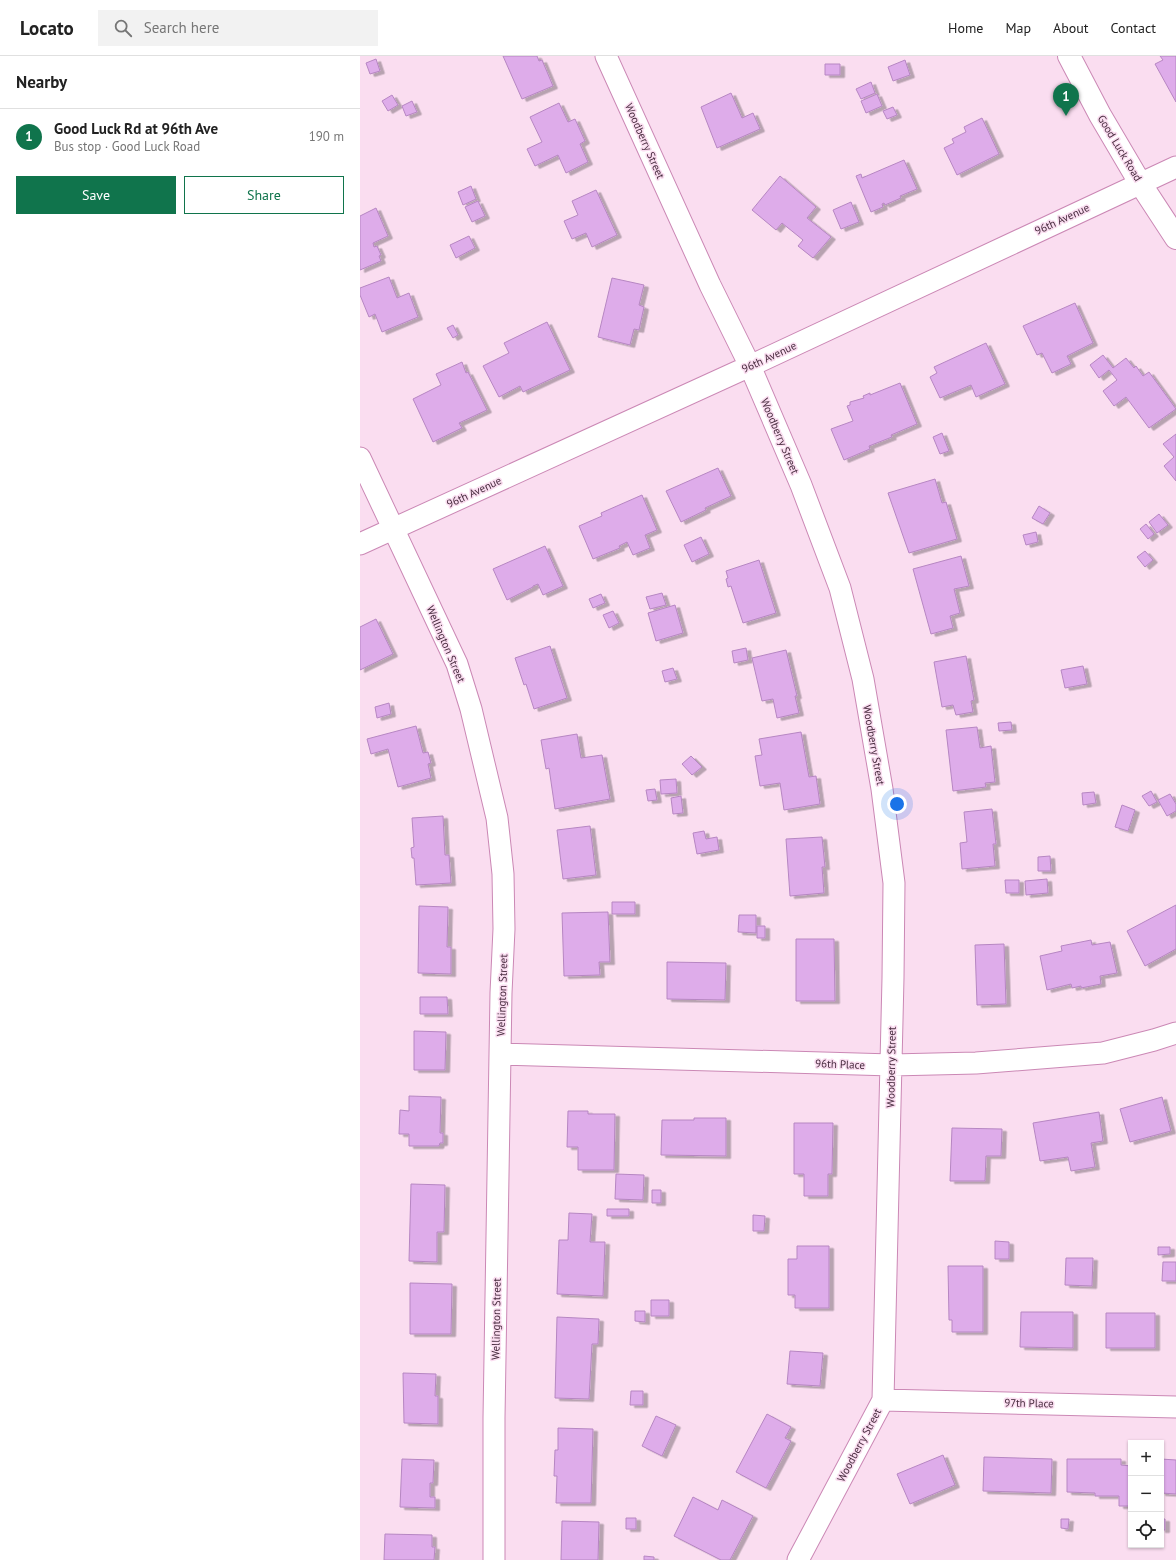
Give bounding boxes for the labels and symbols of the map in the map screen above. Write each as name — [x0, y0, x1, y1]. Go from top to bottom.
pin: 1 — [1053, 83, 1079, 116]
street label: Woodberry Street — [622, 101, 668, 181]
street label: Good Luck Road — [1095, 112, 1145, 184]
street label: 96th Avenue — [1032, 200, 1092, 238]
street label: 96th Avenue — [739, 338, 799, 376]
street label: Woodberry Street — [758, 396, 802, 476]
street label: 96th Avenue — [444, 473, 504, 511]
street label: Wellington Street — [424, 603, 469, 685]
street label: Woodberry Street — [860, 704, 888, 786]
your location — [887, 794, 907, 814]
street label: Wellington Street — [494, 953, 510, 1036]
street label: Woodberry Street — [883, 1026, 899, 1108]
street label: 96th Place — [815, 1056, 866, 1072]
street label: Wellington Street — [488, 1278, 504, 1360]
street label: 97th Place — [1004, 1396, 1054, 1410]
street label: Woodberry Street — [834, 1406, 884, 1484]

